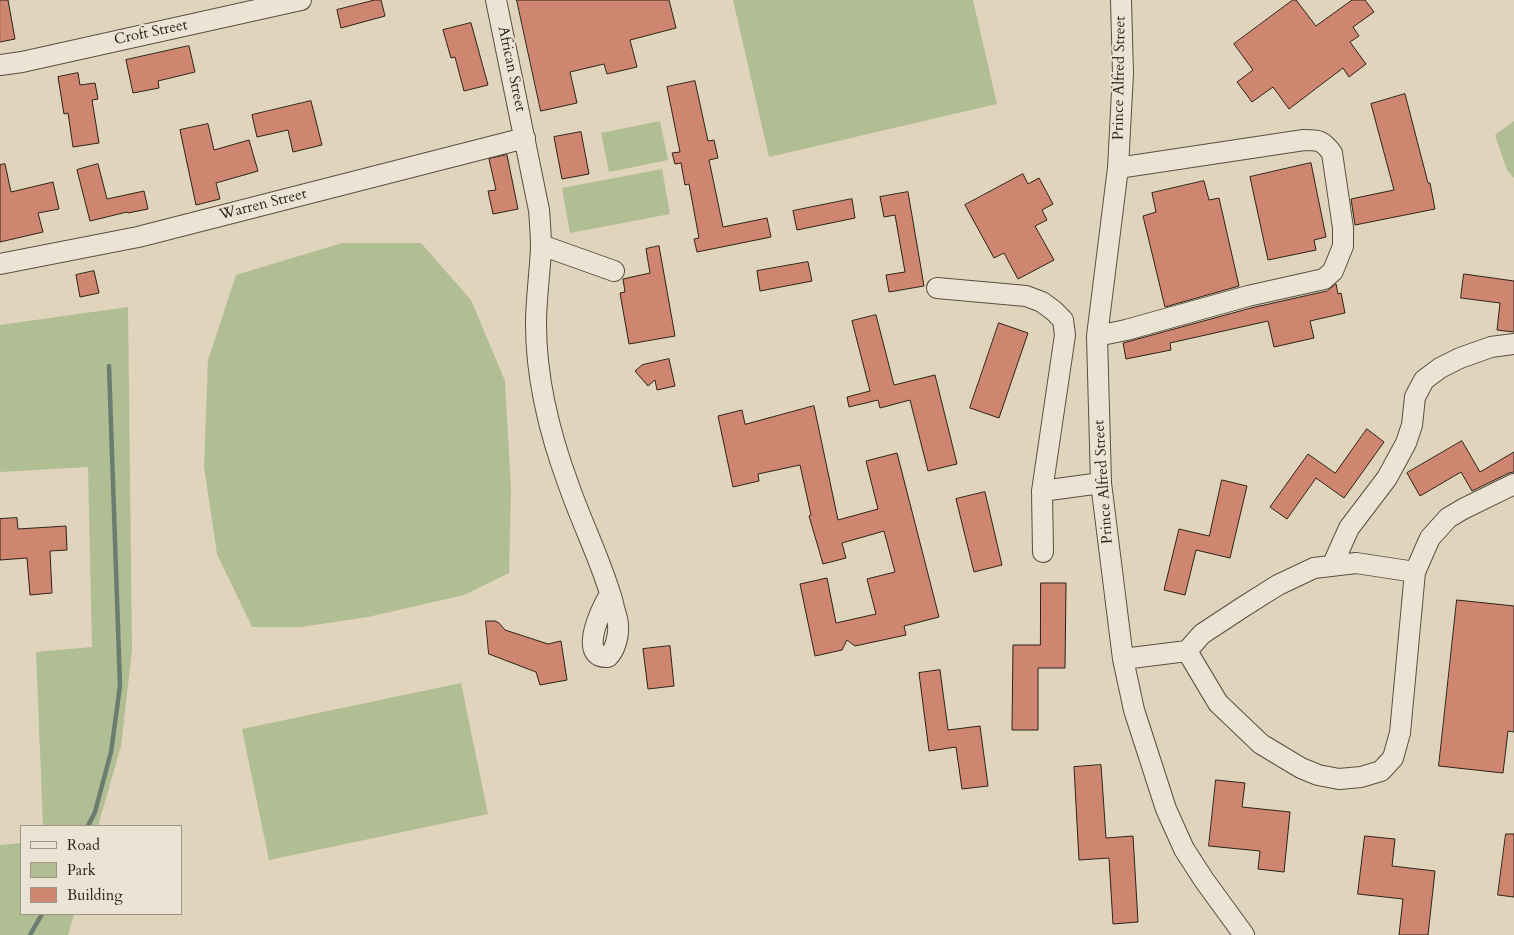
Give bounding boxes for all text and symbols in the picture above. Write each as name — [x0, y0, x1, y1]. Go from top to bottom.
street label: Croft Street — [113, 16, 189, 50]
street label: Prince Alfred Street — [1110, 16, 1130, 140]
street label: African Street — [493, 25, 529, 113]
street label: Warren Street — [217, 185, 309, 225]
street label: Prince Alfred Street — [1091, 419, 1117, 545]
legend — [20, 825, 182, 915]
text: Road — [67, 835, 100, 855]
text: Park — [67, 860, 96, 880]
text: Building — [67, 885, 123, 905]

